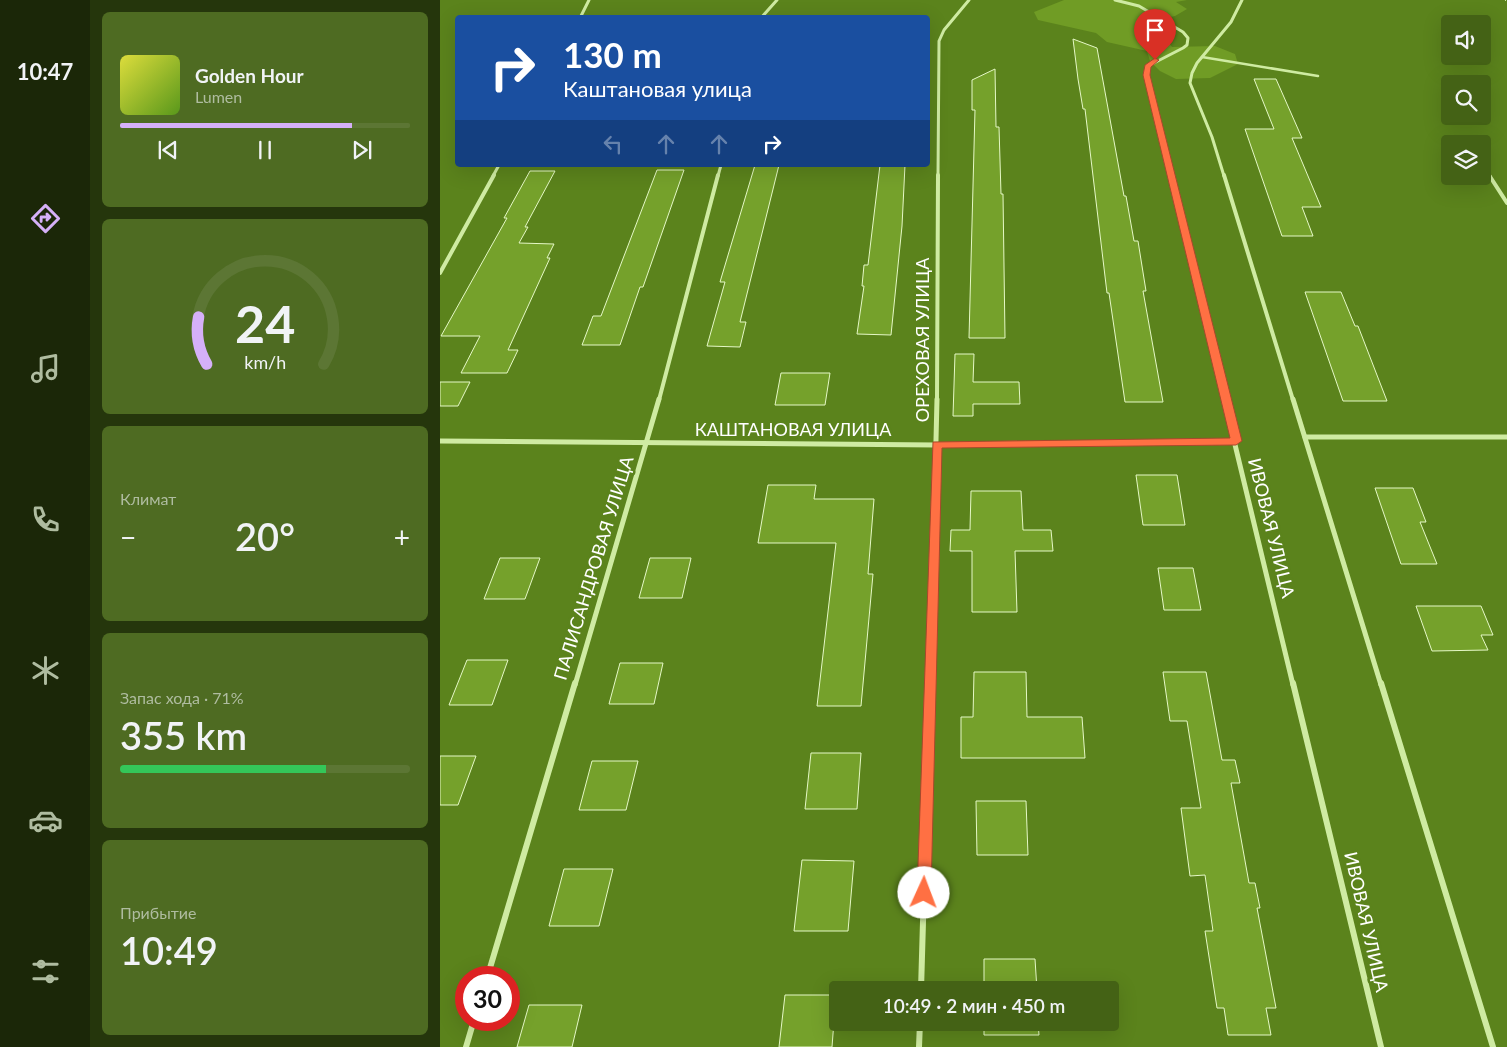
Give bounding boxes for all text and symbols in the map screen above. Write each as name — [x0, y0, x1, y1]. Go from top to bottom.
pin — [1134, 9, 1176, 60]
map controls — [1441, 15, 1491, 185]
button: sound — [1441, 15, 1491, 65]
icon: arrive — [1141, 16, 1169, 44]
text: 130 m — [563, 33, 662, 75]
icon: right — [480, 35, 545, 100]
text: 10:47 — [17, 58, 73, 85]
text: Golden Hour — [195, 64, 304, 87]
text: Каштановая улица — [563, 75, 752, 102]
button: search — [1441, 75, 1491, 125]
text: Lumen — [195, 87, 242, 106]
icon: left — [599, 130, 627, 158]
icon: ahead — [652, 130, 680, 158]
icon: ahead — [705, 130, 733, 158]
icon: right — [758, 130, 786, 158]
button: layers — [1441, 135, 1491, 185]
icon: previous — [154, 136, 182, 164]
icon: pause — [251, 136, 279, 164]
icon: next — [348, 136, 376, 164]
icon: directions — [28, 201, 63, 236]
street label: ОРЕХОВАЯ УЛИЦА — [911, 257, 933, 422]
text: 24 — [235, 292, 295, 354]
icon: music — [28, 351, 63, 386]
text: km/h — [244, 351, 286, 373]
street label: КАШТАНОВАЯ УЛИЦА — [695, 418, 892, 440]
street label: ПАЛИСАНДРОВАЯ УЛИЦА — [548, 452, 638, 682]
street label: ИВОВАЯ УЛИЦА — [1244, 456, 1300, 601]
text: Климат — [120, 489, 176, 508]
icon: phone — [28, 502, 63, 537]
text: 20° — [235, 513, 295, 559]
text: − — [120, 520, 136, 554]
text: + — [394, 520, 410, 554]
icon: climate — [28, 653, 63, 688]
text: Запас хода · 71% — [120, 688, 244, 707]
text: 355 km — [120, 712, 247, 758]
icon: car — [28, 803, 63, 838]
street label: ИВОВАЯ УЛИЦА — [1340, 850, 1394, 995]
position arrow — [897, 866, 949, 918]
text: Прибытие — [120, 903, 196, 922]
text: 10:49 — [120, 927, 218, 973]
icon: filters — [28, 954, 63, 989]
speed limit sign: 30 — [455, 966, 520, 1031]
text: 10:49 · 2 мин · 450 m — [883, 994, 1065, 1017]

